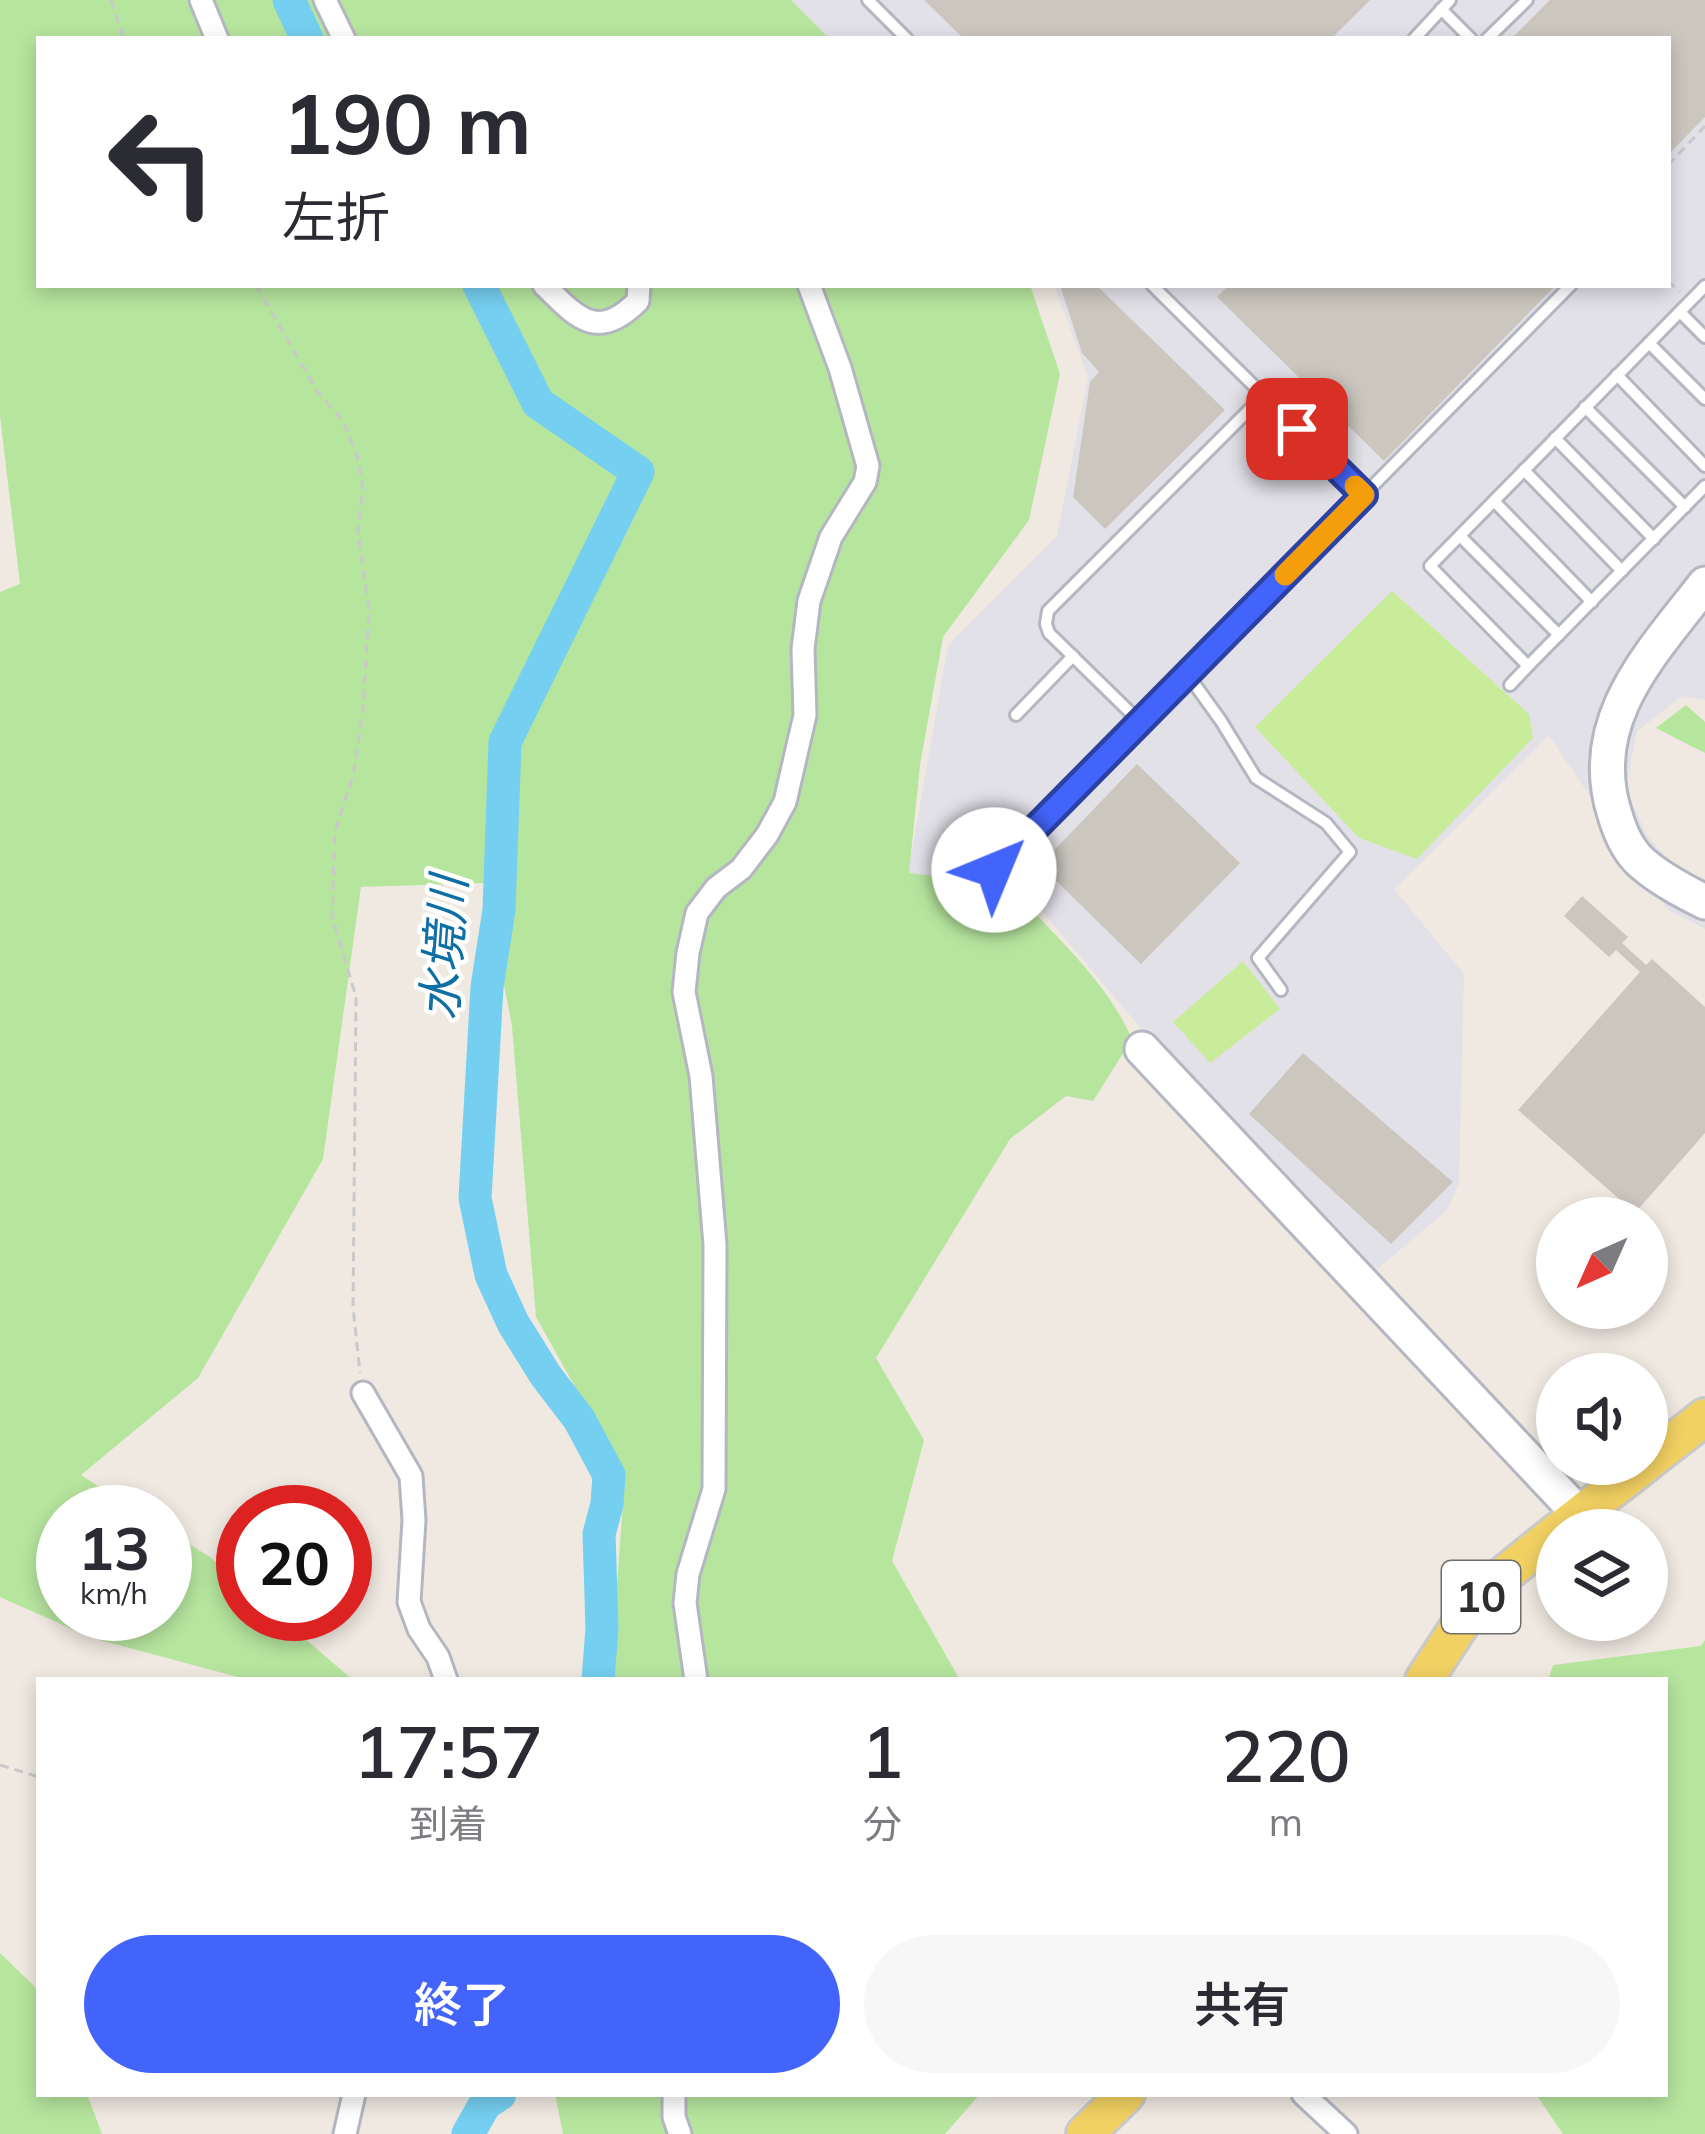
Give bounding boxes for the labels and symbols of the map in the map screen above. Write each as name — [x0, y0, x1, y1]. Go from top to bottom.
pin — [1246, 378, 1348, 480]
position arrow — [931, 807, 1057, 933]
water label: 水境川 — [408, 869, 478, 1022]
north arrow — [1536, 1197, 1668, 1329]
speed limit sign: 20 — [216, 1485, 372, 1641]
road number: 10 — [1442, 1561, 1520, 1633]

